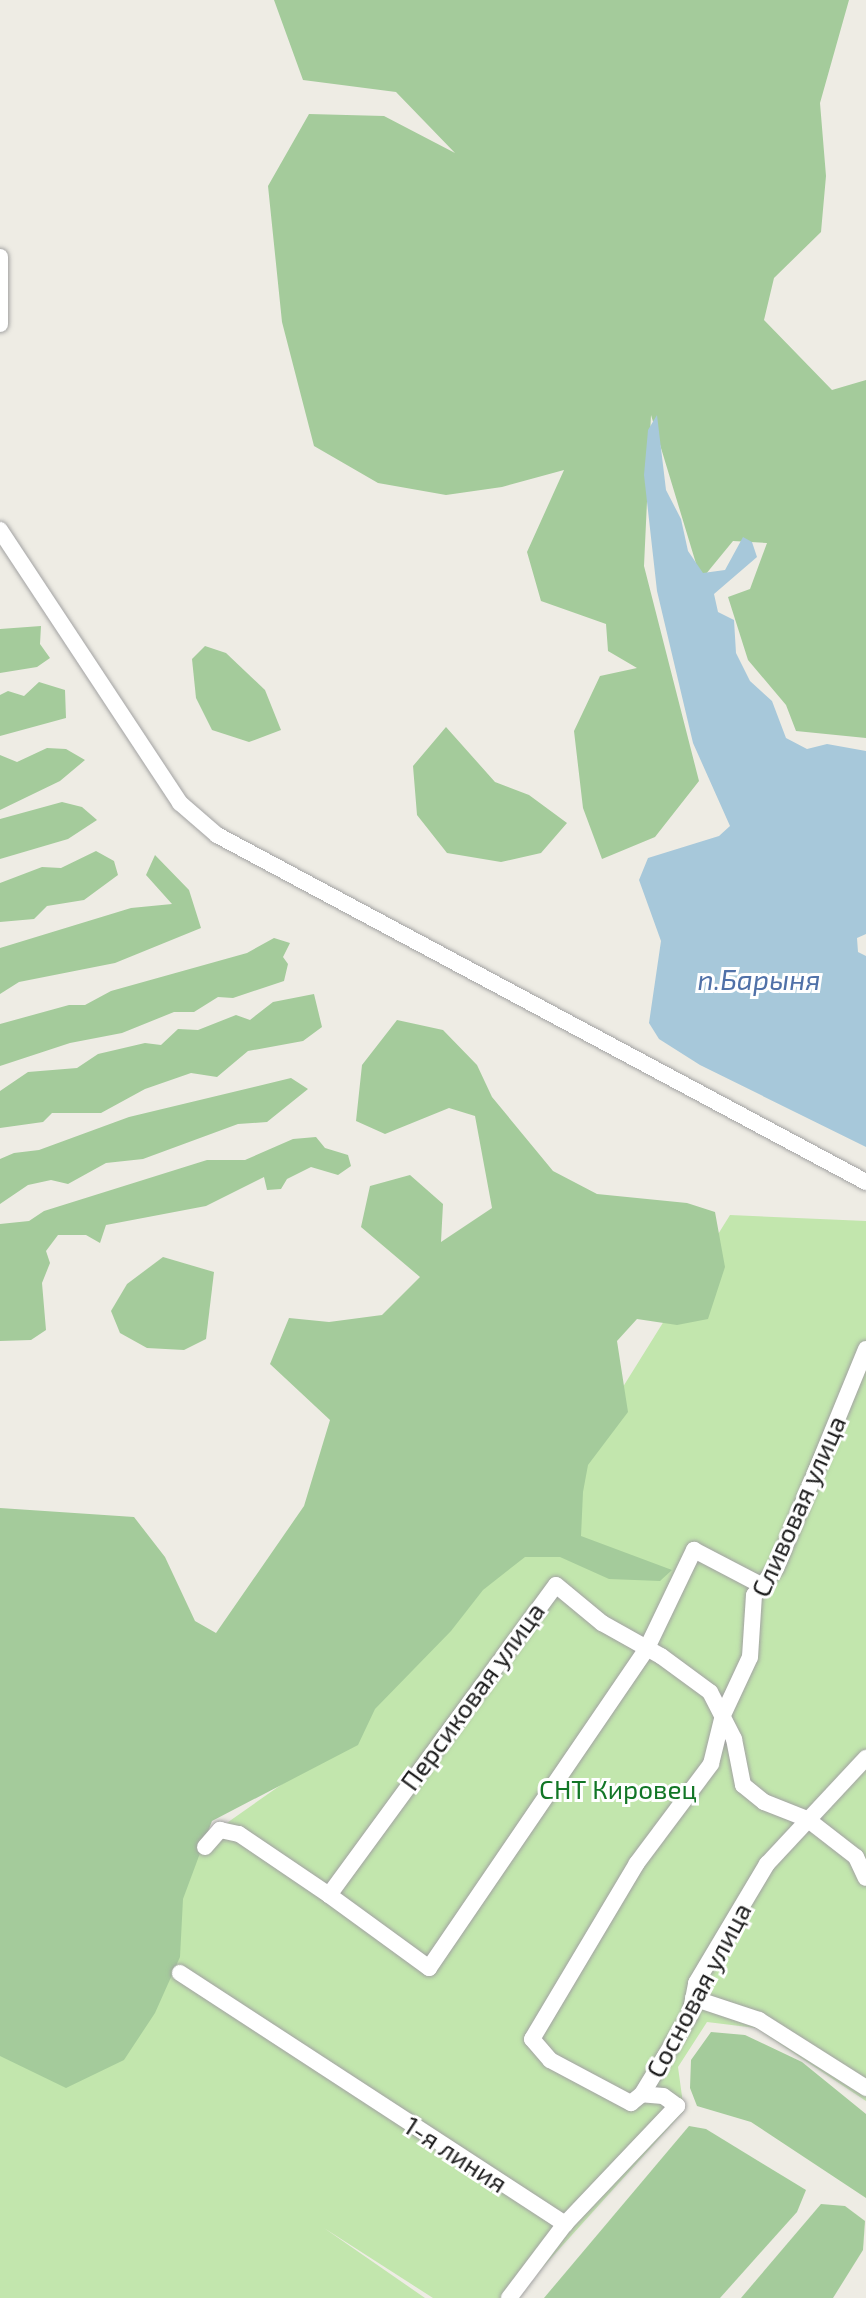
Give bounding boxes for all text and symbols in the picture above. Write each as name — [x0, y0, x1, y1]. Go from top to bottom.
water label: п.Барыня — [698, 962, 820, 996]
street label: Сливовая улица — [744, 1410, 852, 1602]
street label: Персиковая улица — [393, 1596, 551, 1796]
park label: СНТ Кировец — [539, 1773, 697, 1805]
street label: Сосновая улица — [639, 1897, 757, 2083]
street label: 1-я линия — [399, 2109, 513, 2199]

